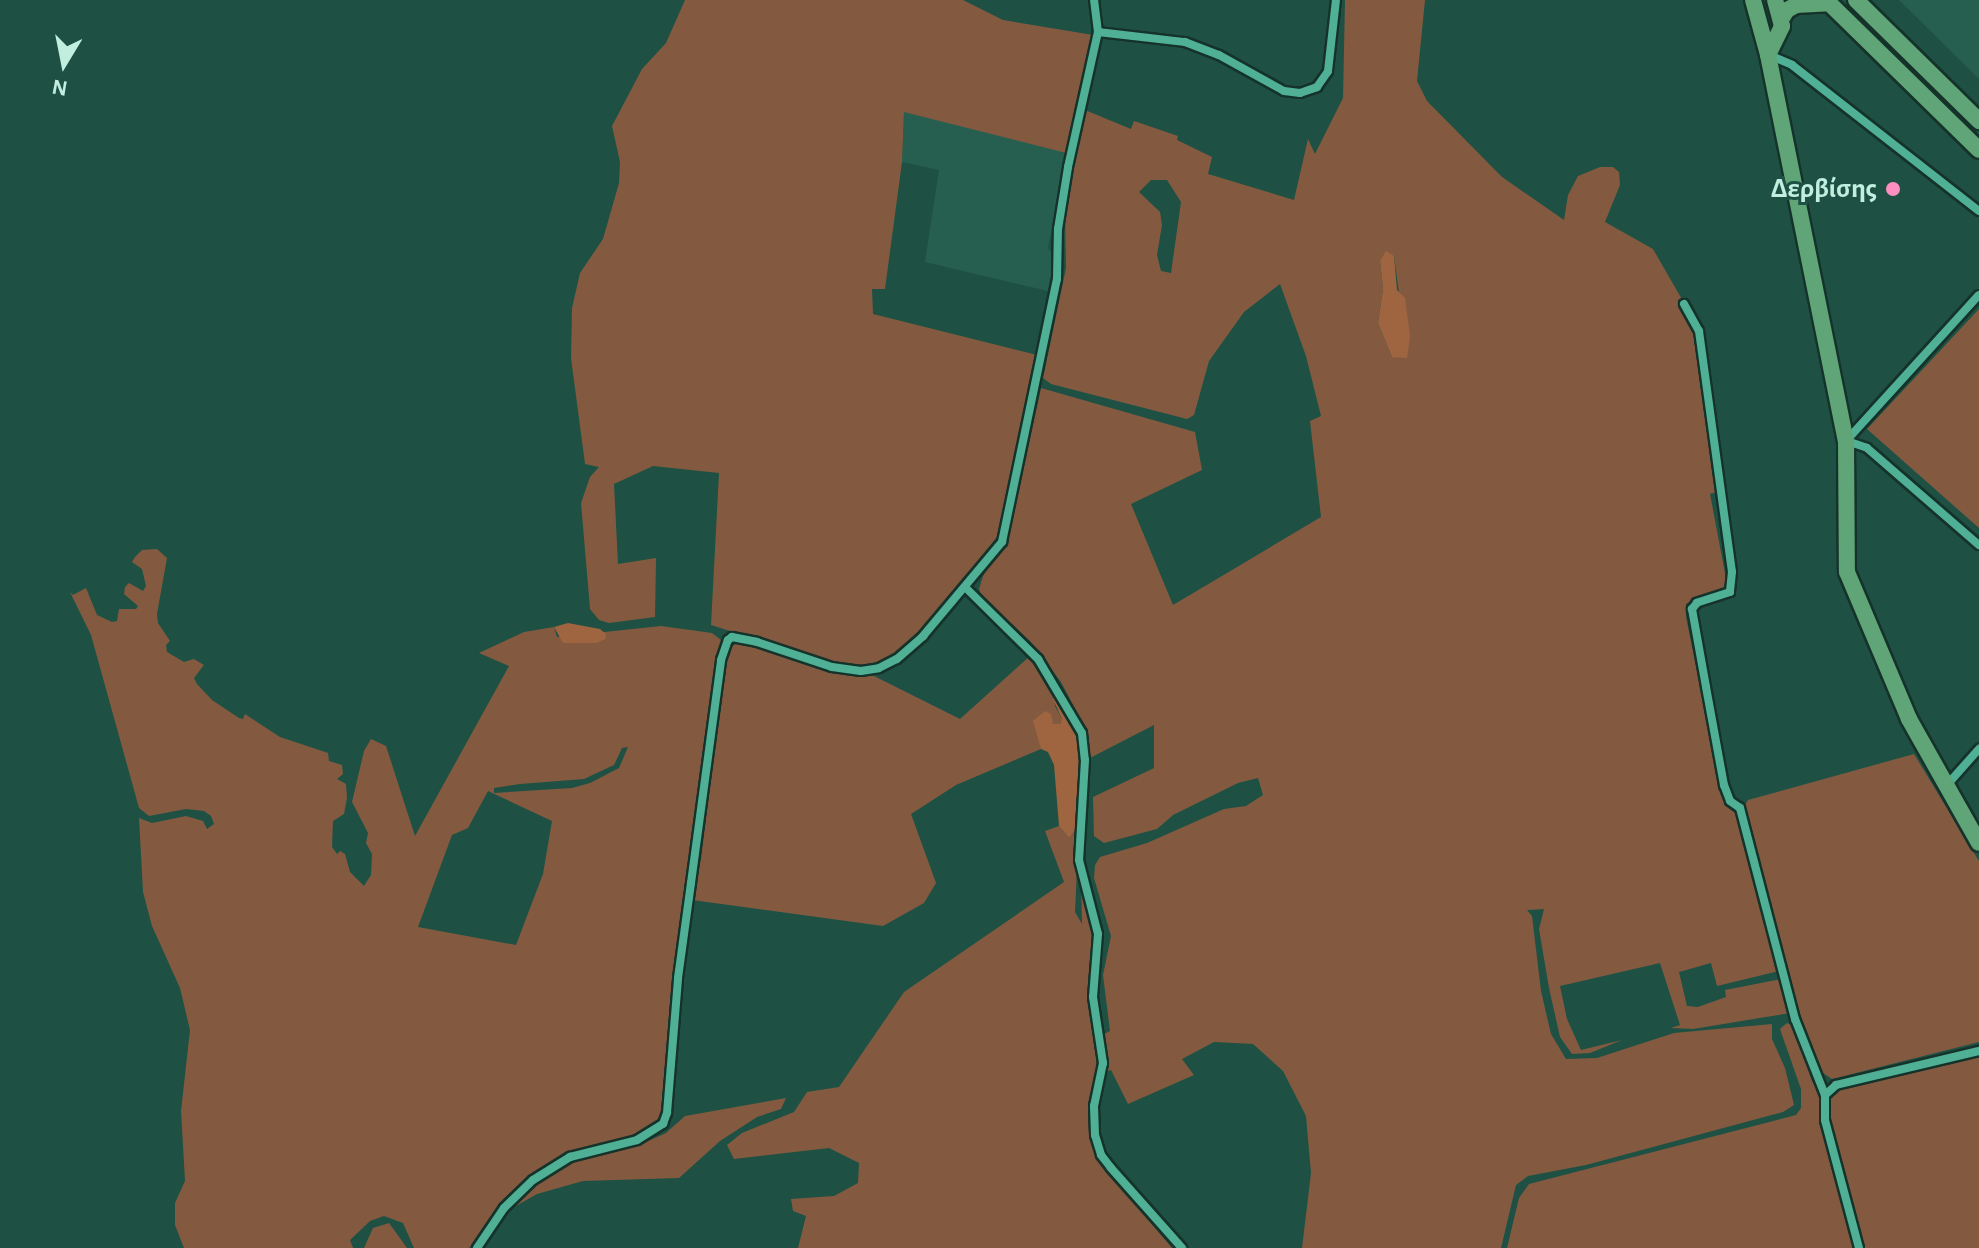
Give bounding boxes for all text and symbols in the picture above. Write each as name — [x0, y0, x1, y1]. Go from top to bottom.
north arrow — [24, 24, 104, 104]
text: N — [50, 75, 69, 100]
place label: Δερβίσης — [1771, 172, 1877, 206]
marker: Δερβίσης — [1884, 180, 1902, 198]

